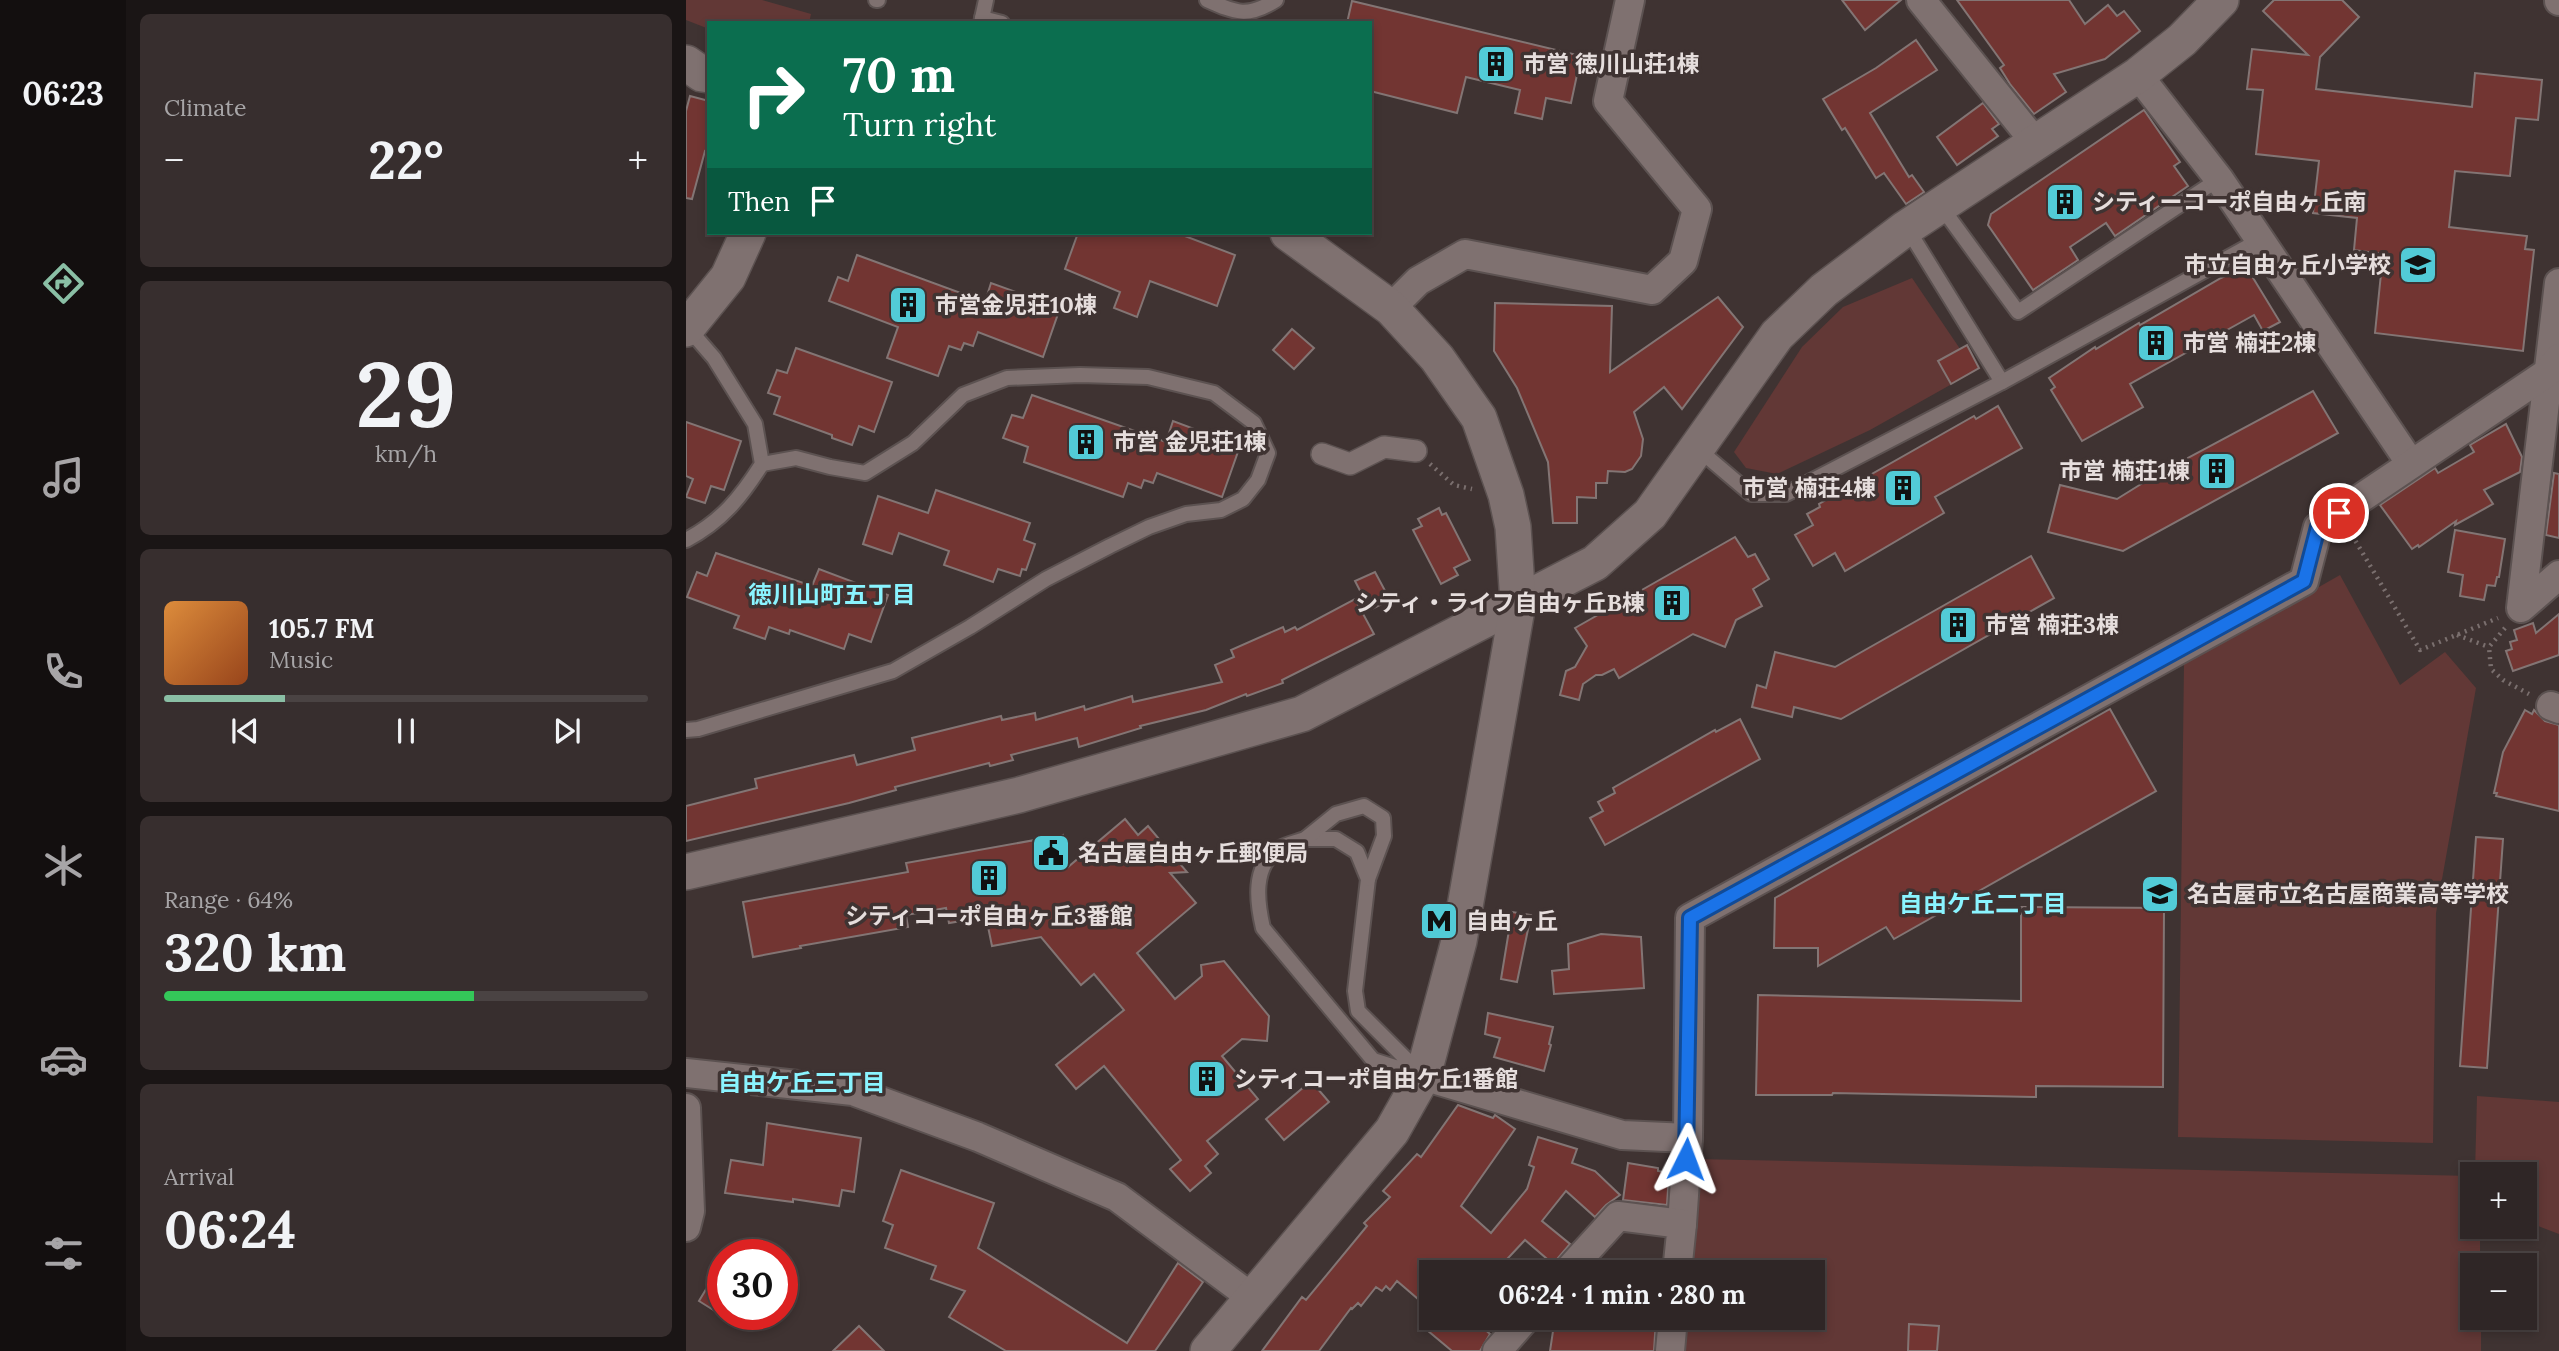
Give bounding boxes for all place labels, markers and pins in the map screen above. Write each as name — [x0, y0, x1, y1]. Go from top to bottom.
building icon: 市営 徳川山荘1棟 — [1475, 43, 1517, 85]
place label: 市営 徳川山荘1棟 — [1523, 49, 1699, 78]
building icon: シティーコーポ自由ヶ丘南 — [2044, 181, 2086, 223]
place label: シティーコーポ自由ヶ丘南 — [2092, 187, 2367, 216]
school or university icon: 市立自由ヶ丘小学校 — [2397, 244, 2439, 286]
place label: 市立自由ヶ丘小学校 — [2184, 250, 2391, 279]
building icon: 市営金児荘10棟 — [887, 284, 929, 326]
place label: 市営金児荘10棟 — [935, 290, 1097, 319]
building icon: 市営 楠荘2棟 — [2135, 322, 2177, 364]
place label: 市営 楠荘2棟 — [2183, 328, 2316, 357]
building icon: 市営 金児荘1棟 — [1065, 421, 1107, 463]
place label: 市営 金児荘1棟 — [1113, 427, 1266, 456]
building icon: 市営 楠荘1棟 — [2196, 450, 2238, 492]
place label: 市営 楠荘1棟 — [2060, 456, 2190, 485]
building icon: 市営 楠荘4棟 — [1882, 467, 1924, 509]
place label: 市営 楠荘4棟 — [1742, 473, 1876, 502]
pin — [2309, 483, 2369, 543]
building icon: シティ・ライフ自由ヶ丘B棟 — [1651, 582, 1693, 624]
place label: シティ・ライフ自由ヶ丘B棟 — [1355, 588, 1645, 617]
building icon: 市営 楠荘3棟 — [1937, 604, 1979, 646]
place label: 市営 楠荘3棟 — [1985, 610, 2119, 639]
public building icon: 名古屋自由ヶ丘郵便局 — [1030, 832, 1072, 874]
place label: 名古屋自由ヶ丘郵便局 — [1078, 838, 1308, 867]
building icon: シティコーポ自由ヶ丘3番館 — [968, 857, 1010, 899]
school or university icon: 名古屋市立名古屋商業高等学校 — [2139, 873, 2181, 915]
place label: 名古屋市立名古屋商業高等学校 — [2187, 879, 2509, 908]
metro station icon: 自由ヶ丘 — [1418, 900, 1460, 942]
place label: シティコーポ自由ヶ丘3番館 — [845, 901, 1133, 930]
place label: 自由ヶ丘 — [1466, 906, 1558, 935]
building icon: シティコーポ自由ケ丘1番館 — [1186, 1058, 1228, 1100]
place label: シティコーポ自由ケ丘1番館 — [1234, 1064, 1518, 1093]

